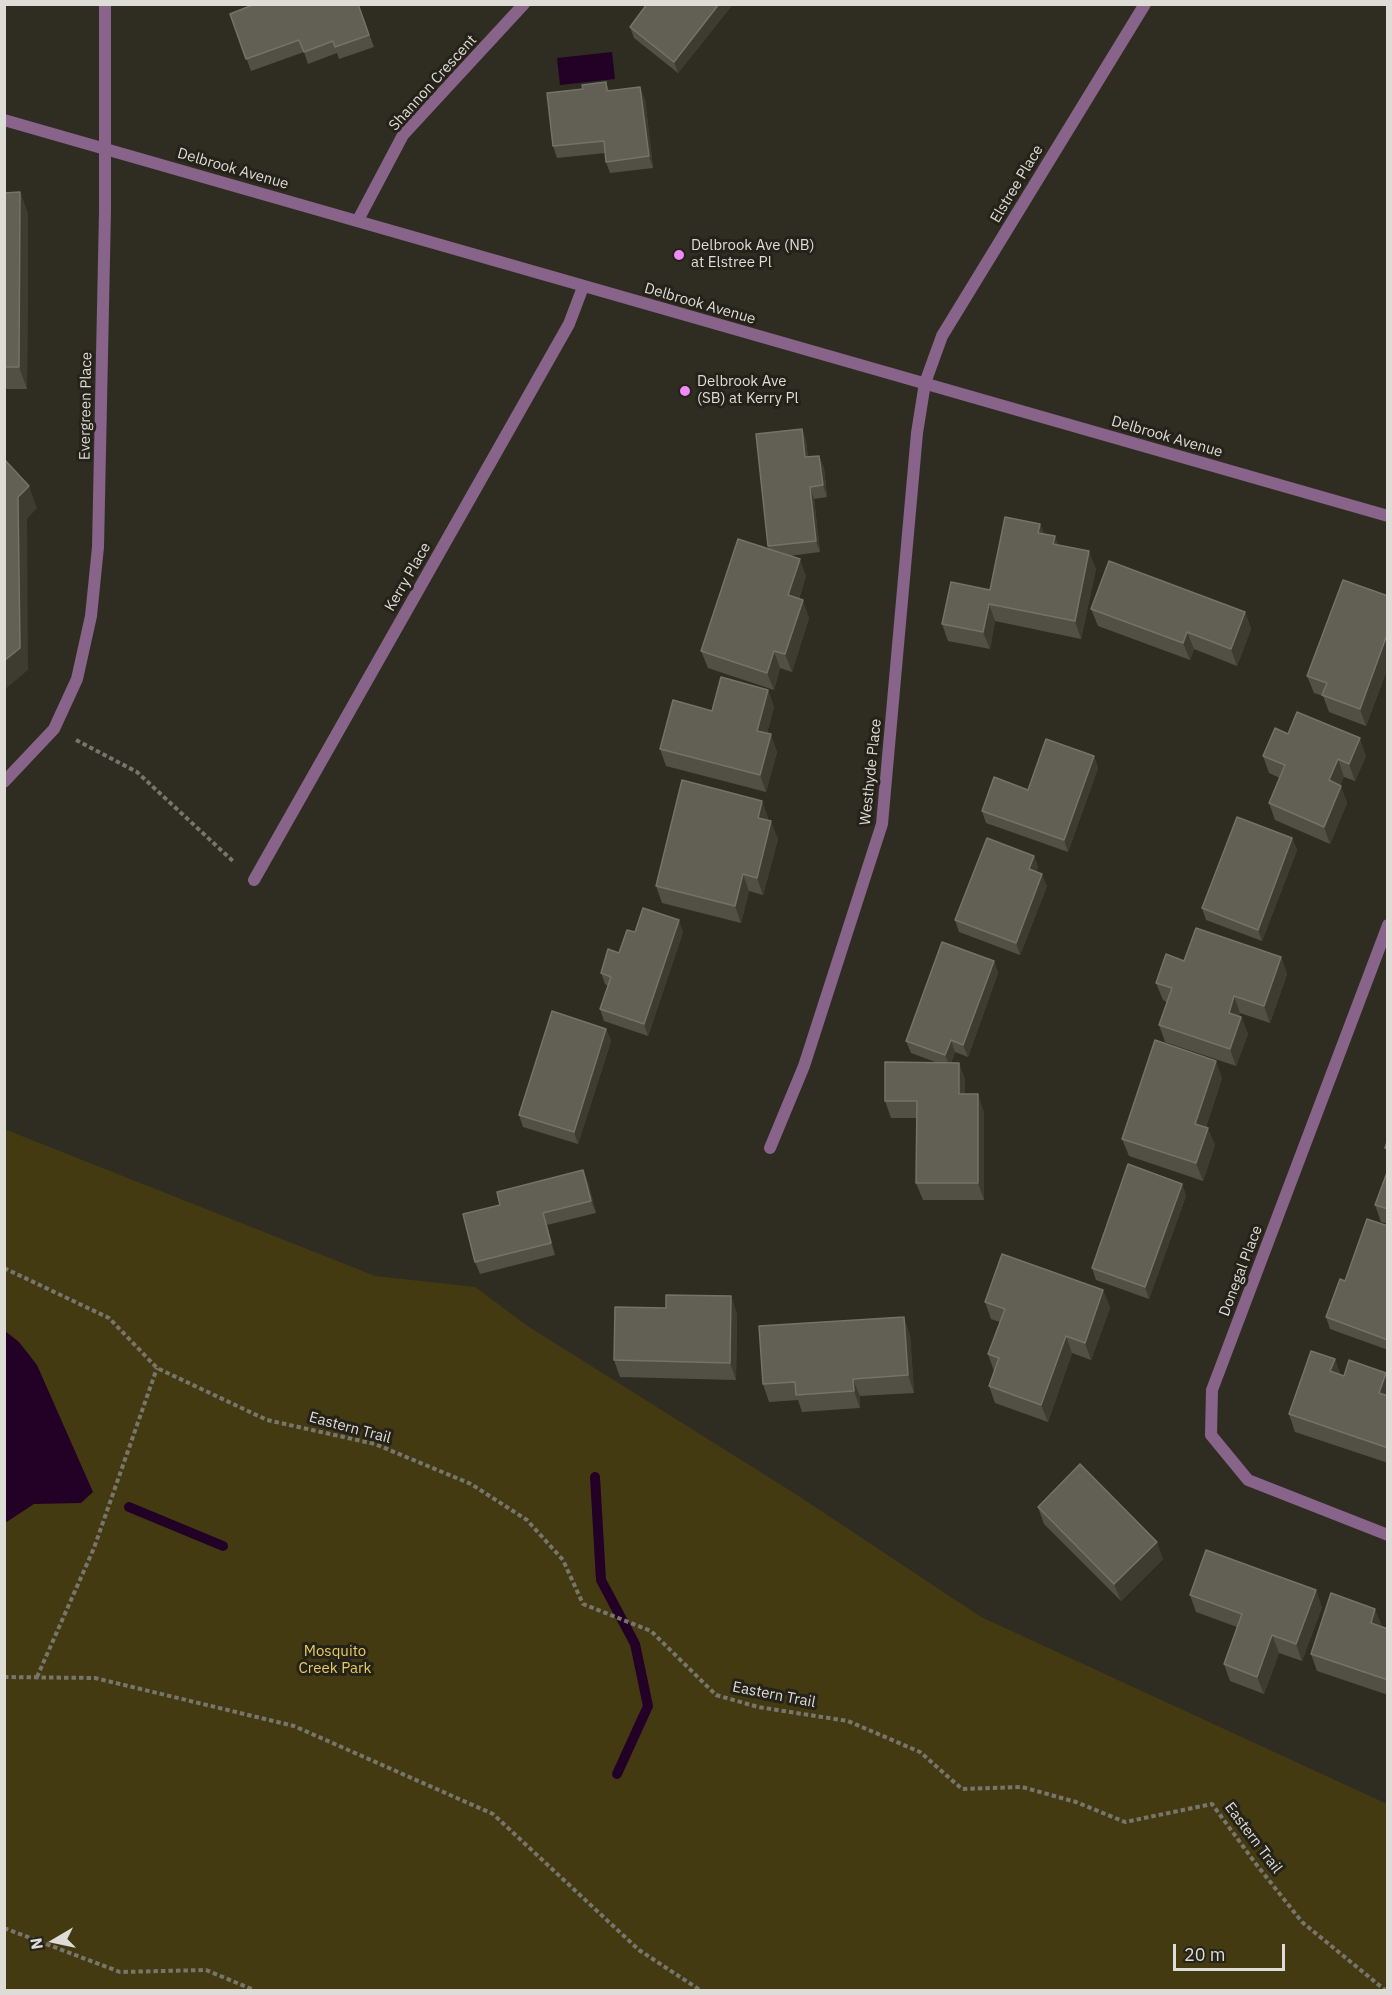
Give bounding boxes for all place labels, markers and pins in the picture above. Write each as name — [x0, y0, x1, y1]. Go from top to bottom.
place label: Delbrook Ave (NB) at Elstree Pl — [691, 237, 815, 272]
marker: Delbrook Ave (NB) at Elstree Pl — [672, 248, 686, 262]
place label: Delbrook Ave (SB) at Kerry Pl — [697, 373, 799, 408]
marker: Delbrook Ave (SB) at Kerry Pl — [678, 384, 692, 398]

